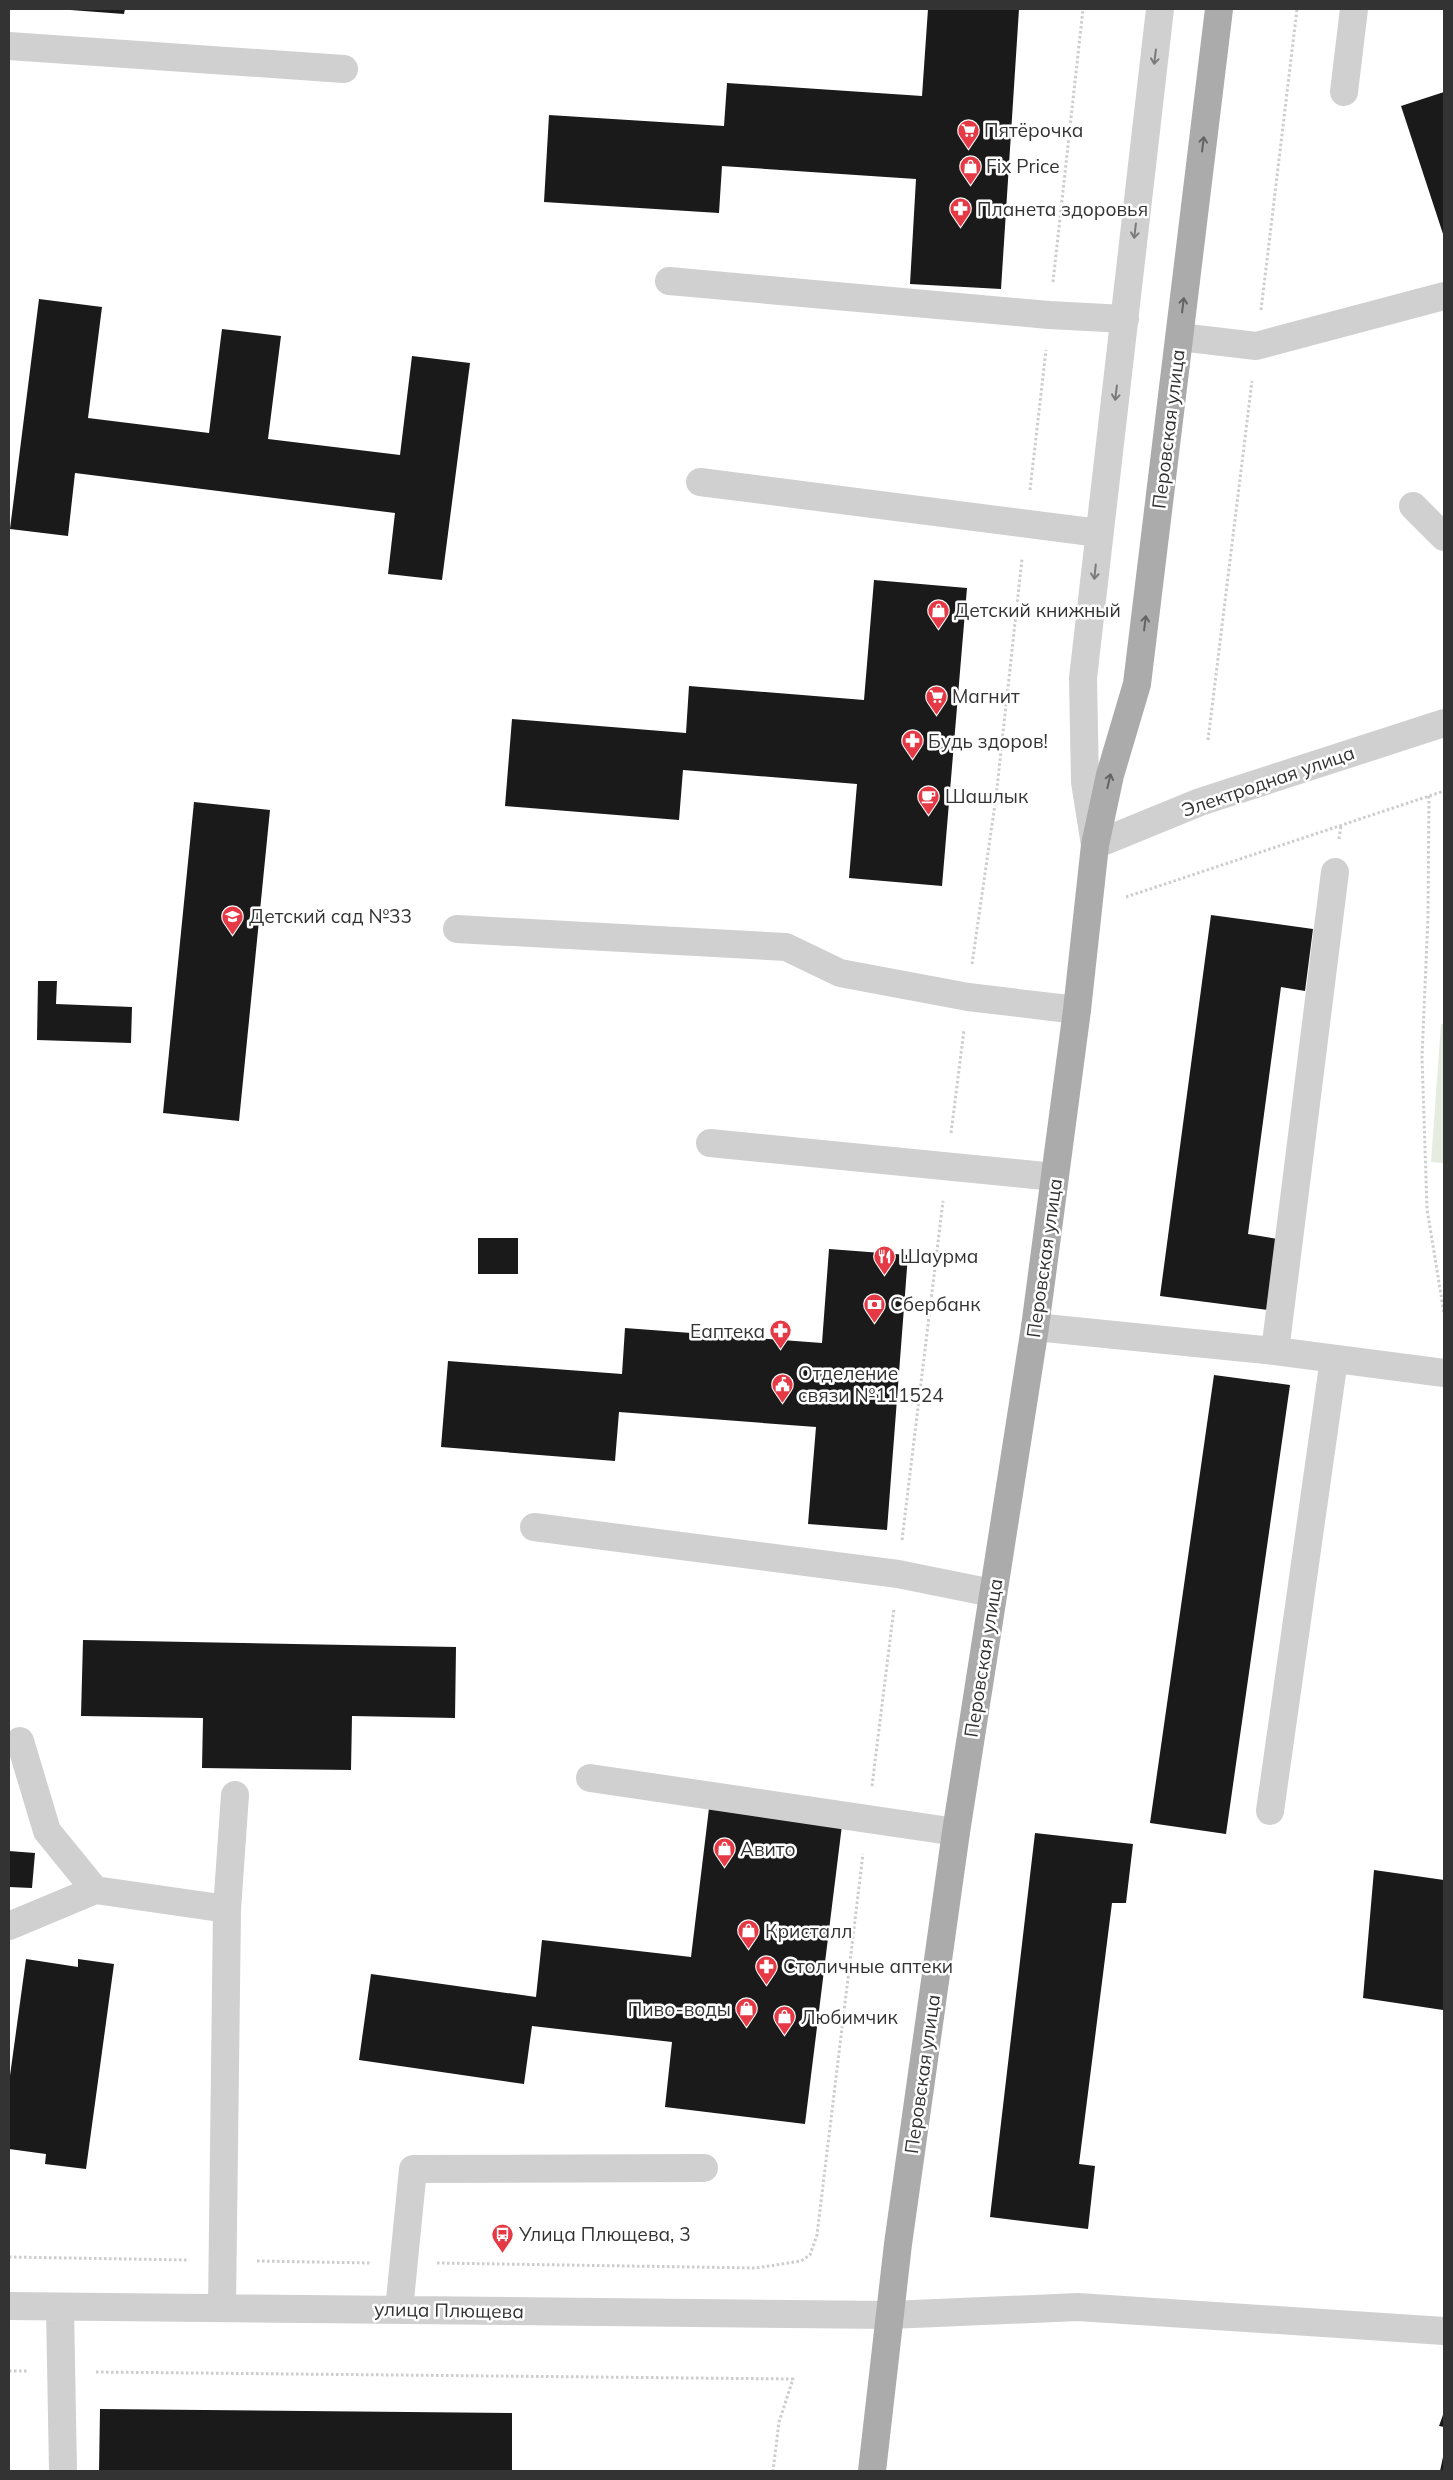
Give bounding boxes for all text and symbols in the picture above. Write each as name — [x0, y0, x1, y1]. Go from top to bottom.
one-way arrow — [1150, 49, 1160, 65]
supermarket icon: Пятёрочка — [956, 118, 980, 149]
place label: Пятёрочка — [984, 118, 1083, 142]
one-way arrow — [1198, 136, 1208, 152]
shop icon: Fix Price — [958, 154, 982, 185]
place label: Fix Price — [986, 154, 1059, 178]
pharmacy icon: Планета здоровья — [949, 197, 973, 228]
place label: Планета здоровья — [977, 197, 1148, 221]
one-way arrow — [1130, 223, 1140, 239]
one-way arrow — [1178, 298, 1188, 314]
street label: Перовская улица — [1146, 348, 1190, 510]
one-way arrow — [1111, 385, 1121, 401]
one-way arrow — [1090, 563, 1100, 579]
shop icon: Детский книжный — [926, 598, 950, 629]
place label: Детский книжный — [954, 598, 1121, 622]
one-way arrow — [1140, 615, 1150, 631]
supermarket icon: Магнит — [924, 684, 948, 715]
place label: Магнит — [952, 684, 1020, 708]
pharmacy icon: Будь здоров! — [900, 729, 924, 760]
place label: Будь здоров! — [928, 729, 1048, 753]
street label: Электродная улица — [1178, 740, 1358, 822]
one-way arrow — [1105, 773, 1114, 789]
cafe icon: Шашлык — [917, 784, 941, 815]
place label: Шашлык — [945, 784, 1029, 808]
school or university icon: Детский сад №33 — [221, 904, 245, 935]
place label: Детский сад №33 — [249, 904, 412, 928]
street label: Перовская улица — [1021, 1177, 1067, 1339]
restaurant icon: Шаурма — [872, 1244, 896, 1275]
place label: Шаурма — [900, 1244, 978, 1268]
bank icon: Сбербанк — [862, 1292, 886, 1323]
place label: Сбербанк — [890, 1292, 981, 1316]
place label: Еаптека — [690, 1319, 765, 1343]
pharmacy icon: Еаптека — [769, 1319, 793, 1350]
place label: Отделение связи №111524 — [798, 1361, 944, 1407]
public building icon: Отделение связи №111524 — [770, 1372, 794, 1403]
street label: Перовская улица — [959, 1577, 1007, 1739]
shop icon: Авито — [712, 1837, 736, 1868]
place label: Авито — [740, 1837, 796, 1861]
shop icon: Кристалл — [737, 1919, 761, 1950]
place label: Кристалл — [765, 1919, 853, 1943]
pharmacy icon: Столичные аптеки — [755, 1954, 779, 1985]
place label: Столичные аптеки — [783, 1954, 953, 1978]
street label: Перовская улица — [899, 1993, 945, 2155]
place label: Пиво-воды — [628, 1997, 731, 2021]
shop icon: Пиво-воды — [735, 1997, 759, 2028]
shop icon: Любимчик — [773, 2005, 797, 2036]
place label: Любимчик — [801, 2005, 899, 2029]
bus stop icon: Улица Плющева, 3 — [491, 2222, 515, 2253]
place label: Улица Плющева, 3 — [518, 2222, 691, 2246]
street label: улица Плющева — [374, 2297, 524, 2323]

